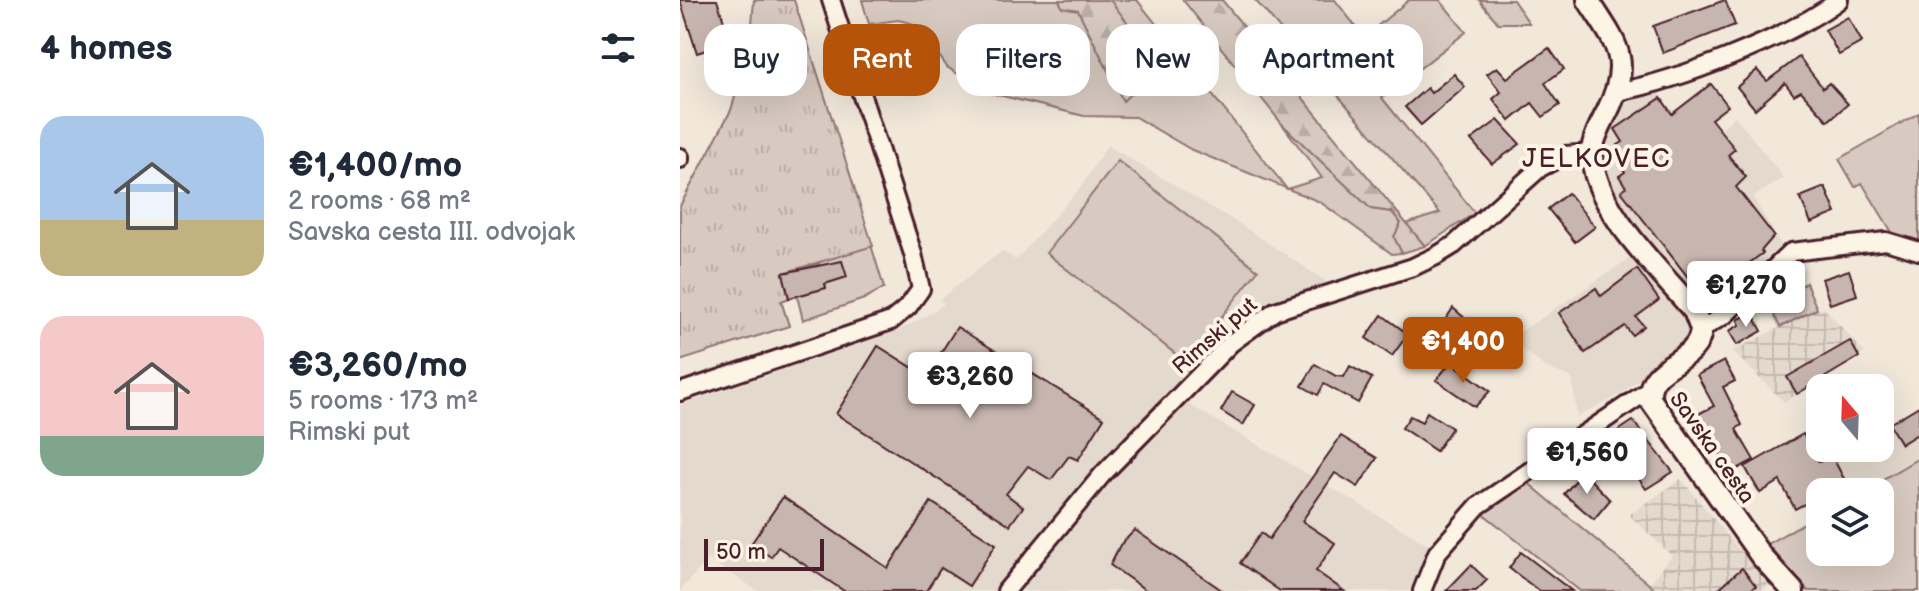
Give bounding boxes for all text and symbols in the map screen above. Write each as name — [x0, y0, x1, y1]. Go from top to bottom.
chip: Buy — [704, 24, 807, 96]
chip: Rent — [823, 24, 940, 96]
chip: Filters — [956, 24, 1090, 96]
chip: New — [1106, 24, 1219, 96]
chip: Apartment — [1235, 24, 1423, 96]
icon: filters — [596, 26, 640, 70]
text: 4 homes — [40, 28, 172, 69]
district label: JELKOVEC — [1522, 144, 1672, 175]
text: €1,400/mo — [288, 145, 462, 186]
icon: home — [104, 148, 200, 244]
text: 2 rooms · 68 m² — [288, 186, 471, 217]
text: Savska cesta III. odvojak — [288, 217, 575, 248]
pin: €1,270 — [1681, 261, 1811, 329]
text: €1,270 — [1705, 271, 1787, 302]
street label: Rimski put — [1167, 292, 1263, 380]
pin: €1,400 — [1398, 317, 1528, 385]
text: €1,400 — [1421, 327, 1505, 358]
text: €3,260/mo — [288, 345, 468, 386]
icon: home — [104, 348, 200, 444]
pin: €3,260 — [905, 352, 1035, 420]
text: €3,260 — [926, 362, 1014, 393]
north arrow — [1806, 374, 1894, 462]
map controls — [1806, 374, 1894, 566]
text: 5 rooms · 173 m² — [288, 386, 478, 417]
street label: Savska cesta — [1663, 387, 1760, 509]
text: Rimski put — [288, 417, 410, 448]
pin: €1,560 — [1522, 428, 1652, 496]
text: €1,560 — [1545, 438, 1629, 469]
button: layers — [1806, 478, 1894, 566]
scale bar — [704, 535, 824, 571]
text: 50 m — [716, 539, 766, 566]

